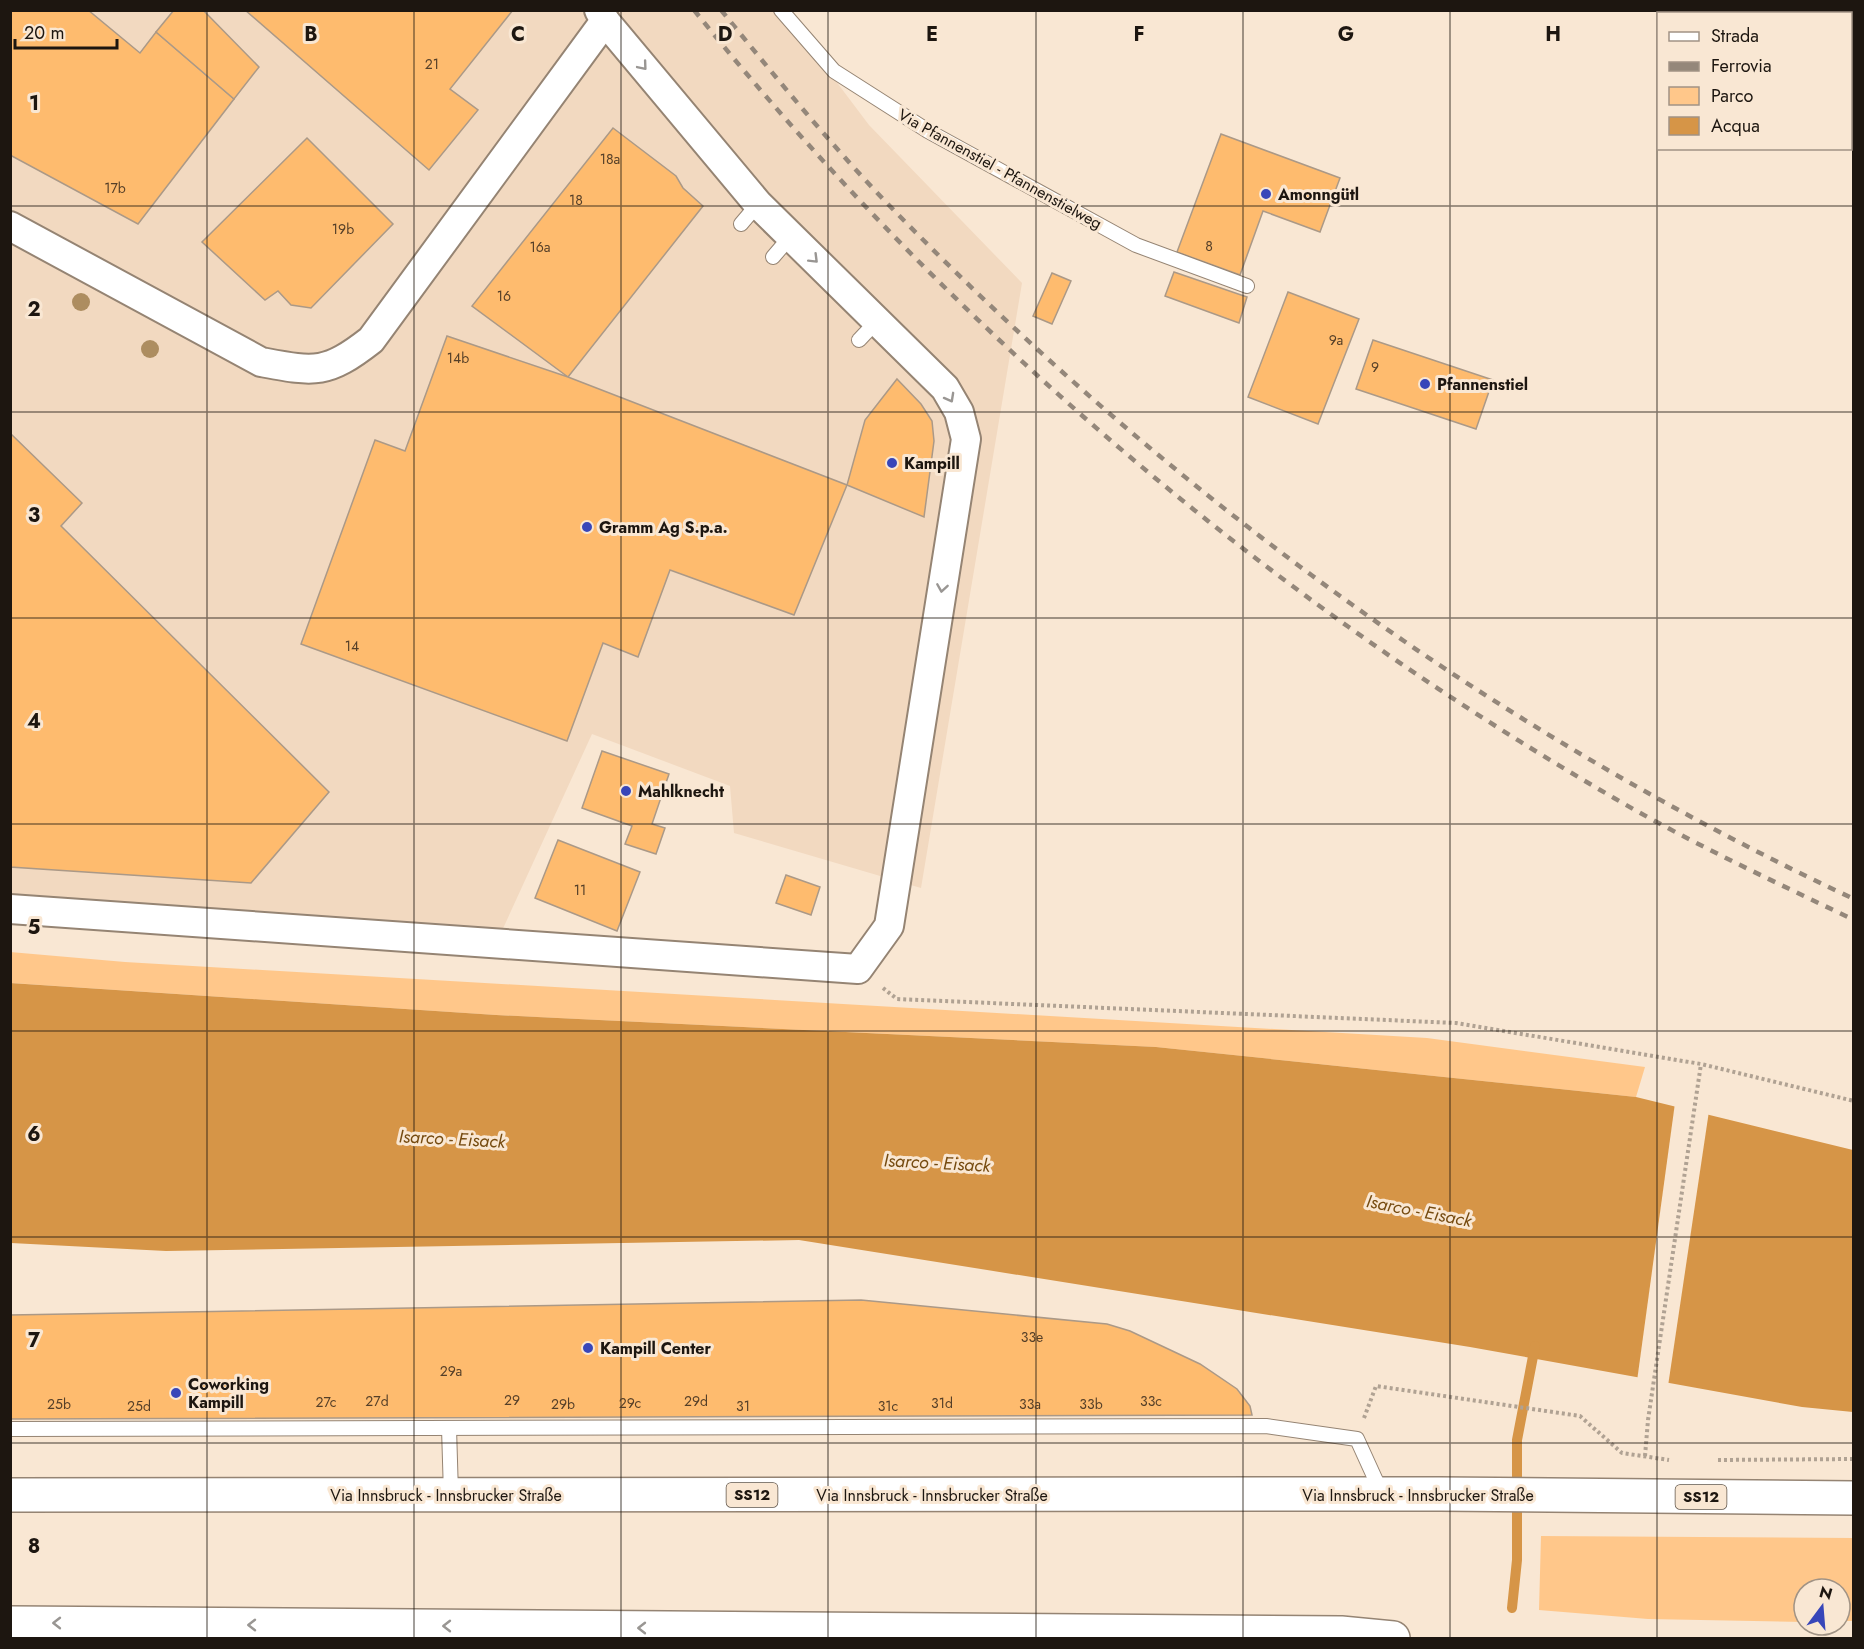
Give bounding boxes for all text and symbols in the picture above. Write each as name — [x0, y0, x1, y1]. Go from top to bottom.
scale bar — [15, 12, 117, 50]
legend — [1657, 12, 1852, 150]
text: 20 m — [24, 20, 64, 46]
text: B — [304, 20, 318, 49]
text: C — [511, 20, 525, 49]
text: D — [718, 20, 732, 49]
text: E — [926, 20, 938, 49]
text: F — [1133, 20, 1145, 49]
text: G — [1338, 20, 1354, 49]
text: H — [1545, 20, 1561, 49]
text: Strada — [1711, 23, 1759, 49]
text: Ferrovia — [1711, 53, 1772, 79]
house number: 21 — [425, 54, 439, 74]
one-way arrow — [636, 59, 647, 70]
text: Parco — [1711, 83, 1753, 109]
text: 1 — [29, 89, 39, 118]
street label: Via Pfannenstiel - Pfannenstielweg — [894, 103, 1106, 235]
text: Acqua — [1711, 113, 1760, 139]
house number: 18a — [600, 149, 620, 169]
house number: 17b — [104, 178, 126, 198]
place label: Amonngütl — [1277, 183, 1359, 206]
marker: Amonngütl — [1259, 187, 1273, 201]
house number: 18 — [569, 190, 583, 210]
house number: 19b — [332, 219, 354, 239]
house number: 8 — [1205, 236, 1213, 256]
house number: 16a — [529, 237, 551, 257]
one-way arrow — [807, 252, 817, 263]
house number: 16 — [497, 286, 511, 306]
text: 2 — [27, 295, 41, 324]
house number: 9a — [1329, 330, 1343, 350]
house number: 14b — [447, 348, 469, 368]
house number: 9 — [1371, 357, 1379, 377]
place label: Pfannenstiel — [1437, 373, 1528, 396]
marker: Pfannenstiel — [1418, 377, 1432, 391]
one-way arrow — [943, 391, 955, 402]
place label: Kampill — [904, 452, 960, 475]
marker: Kampill — [885, 456, 899, 470]
text: 3 — [28, 501, 40, 530]
place label: Gramm Ag S.p.a. — [599, 516, 728, 539]
marker: Gramm Ag S.p.a. — [580, 520, 594, 534]
one-way arrow — [937, 583, 949, 592]
house number: 14 — [345, 636, 359, 656]
text: 4 — [27, 707, 41, 736]
place label: Mahlknecht — [638, 780, 725, 803]
marker: Mahlknecht — [619, 784, 633, 798]
house number: 11 — [574, 880, 586, 900]
text: 5 — [28, 913, 41, 942]
text: 6 — [27, 1120, 41, 1149]
water label: Isarco - Eisack — [398, 1123, 507, 1155]
water label: Isarco - Eisack — [883, 1147, 992, 1179]
water label: Isarco - Eisack — [1364, 1188, 1475, 1234]
text: 7 — [28, 1326, 41, 1355]
house number: 33e — [1021, 1327, 1043, 1347]
place label: Kampill Center — [600, 1337, 711, 1360]
marker: Kampill Center — [581, 1341, 595, 1355]
house number: 29a — [440, 1361, 462, 1381]
place label: Coworking Kampill — [188, 1373, 269, 1414]
marker: Coworking Kampill — [169, 1386, 183, 1400]
house number: 29 — [504, 1390, 520, 1410]
house number: 27d — [365, 1391, 389, 1411]
house number: 29d — [684, 1391, 708, 1411]
house number: 33c — [1140, 1391, 1162, 1411]
house number: 27c — [316, 1392, 336, 1412]
house number: 29c — [619, 1393, 641, 1413]
house number: 31d — [931, 1393, 953, 1413]
house number: 25b — [47, 1394, 71, 1414]
house number: 29b — [551, 1394, 575, 1414]
house number: 33a — [1019, 1394, 1041, 1414]
house number: 33b — [1079, 1394, 1103, 1414]
house number: 25d — [127, 1396, 151, 1416]
house number: 31 — [736, 1396, 750, 1416]
house number: 31c — [878, 1396, 898, 1416]
road number: SS12 — [726, 1483, 777, 1507]
street label: Via Innsbruck - Innsbrucker Straße — [330, 1484, 562, 1507]
street label: Via Innsbruck - Innsbrucker Straße — [816, 1484, 1048, 1507]
street label: Via Innsbruck - Innsbrucker Straße — [1302, 1484, 1534, 1507]
road number: SS12 — [1676, 1485, 1726, 1509]
text: 8 — [28, 1532, 40, 1561]
north arrow — [1792, 1577, 1852, 1637]
text: N — [1817, 1580, 1835, 1606]
one-way arrow — [53, 1617, 62, 1629]
one-way arrow — [248, 1619, 257, 1631]
one-way arrow — [443, 1620, 452, 1632]
one-way arrow — [638, 1622, 647, 1634]

